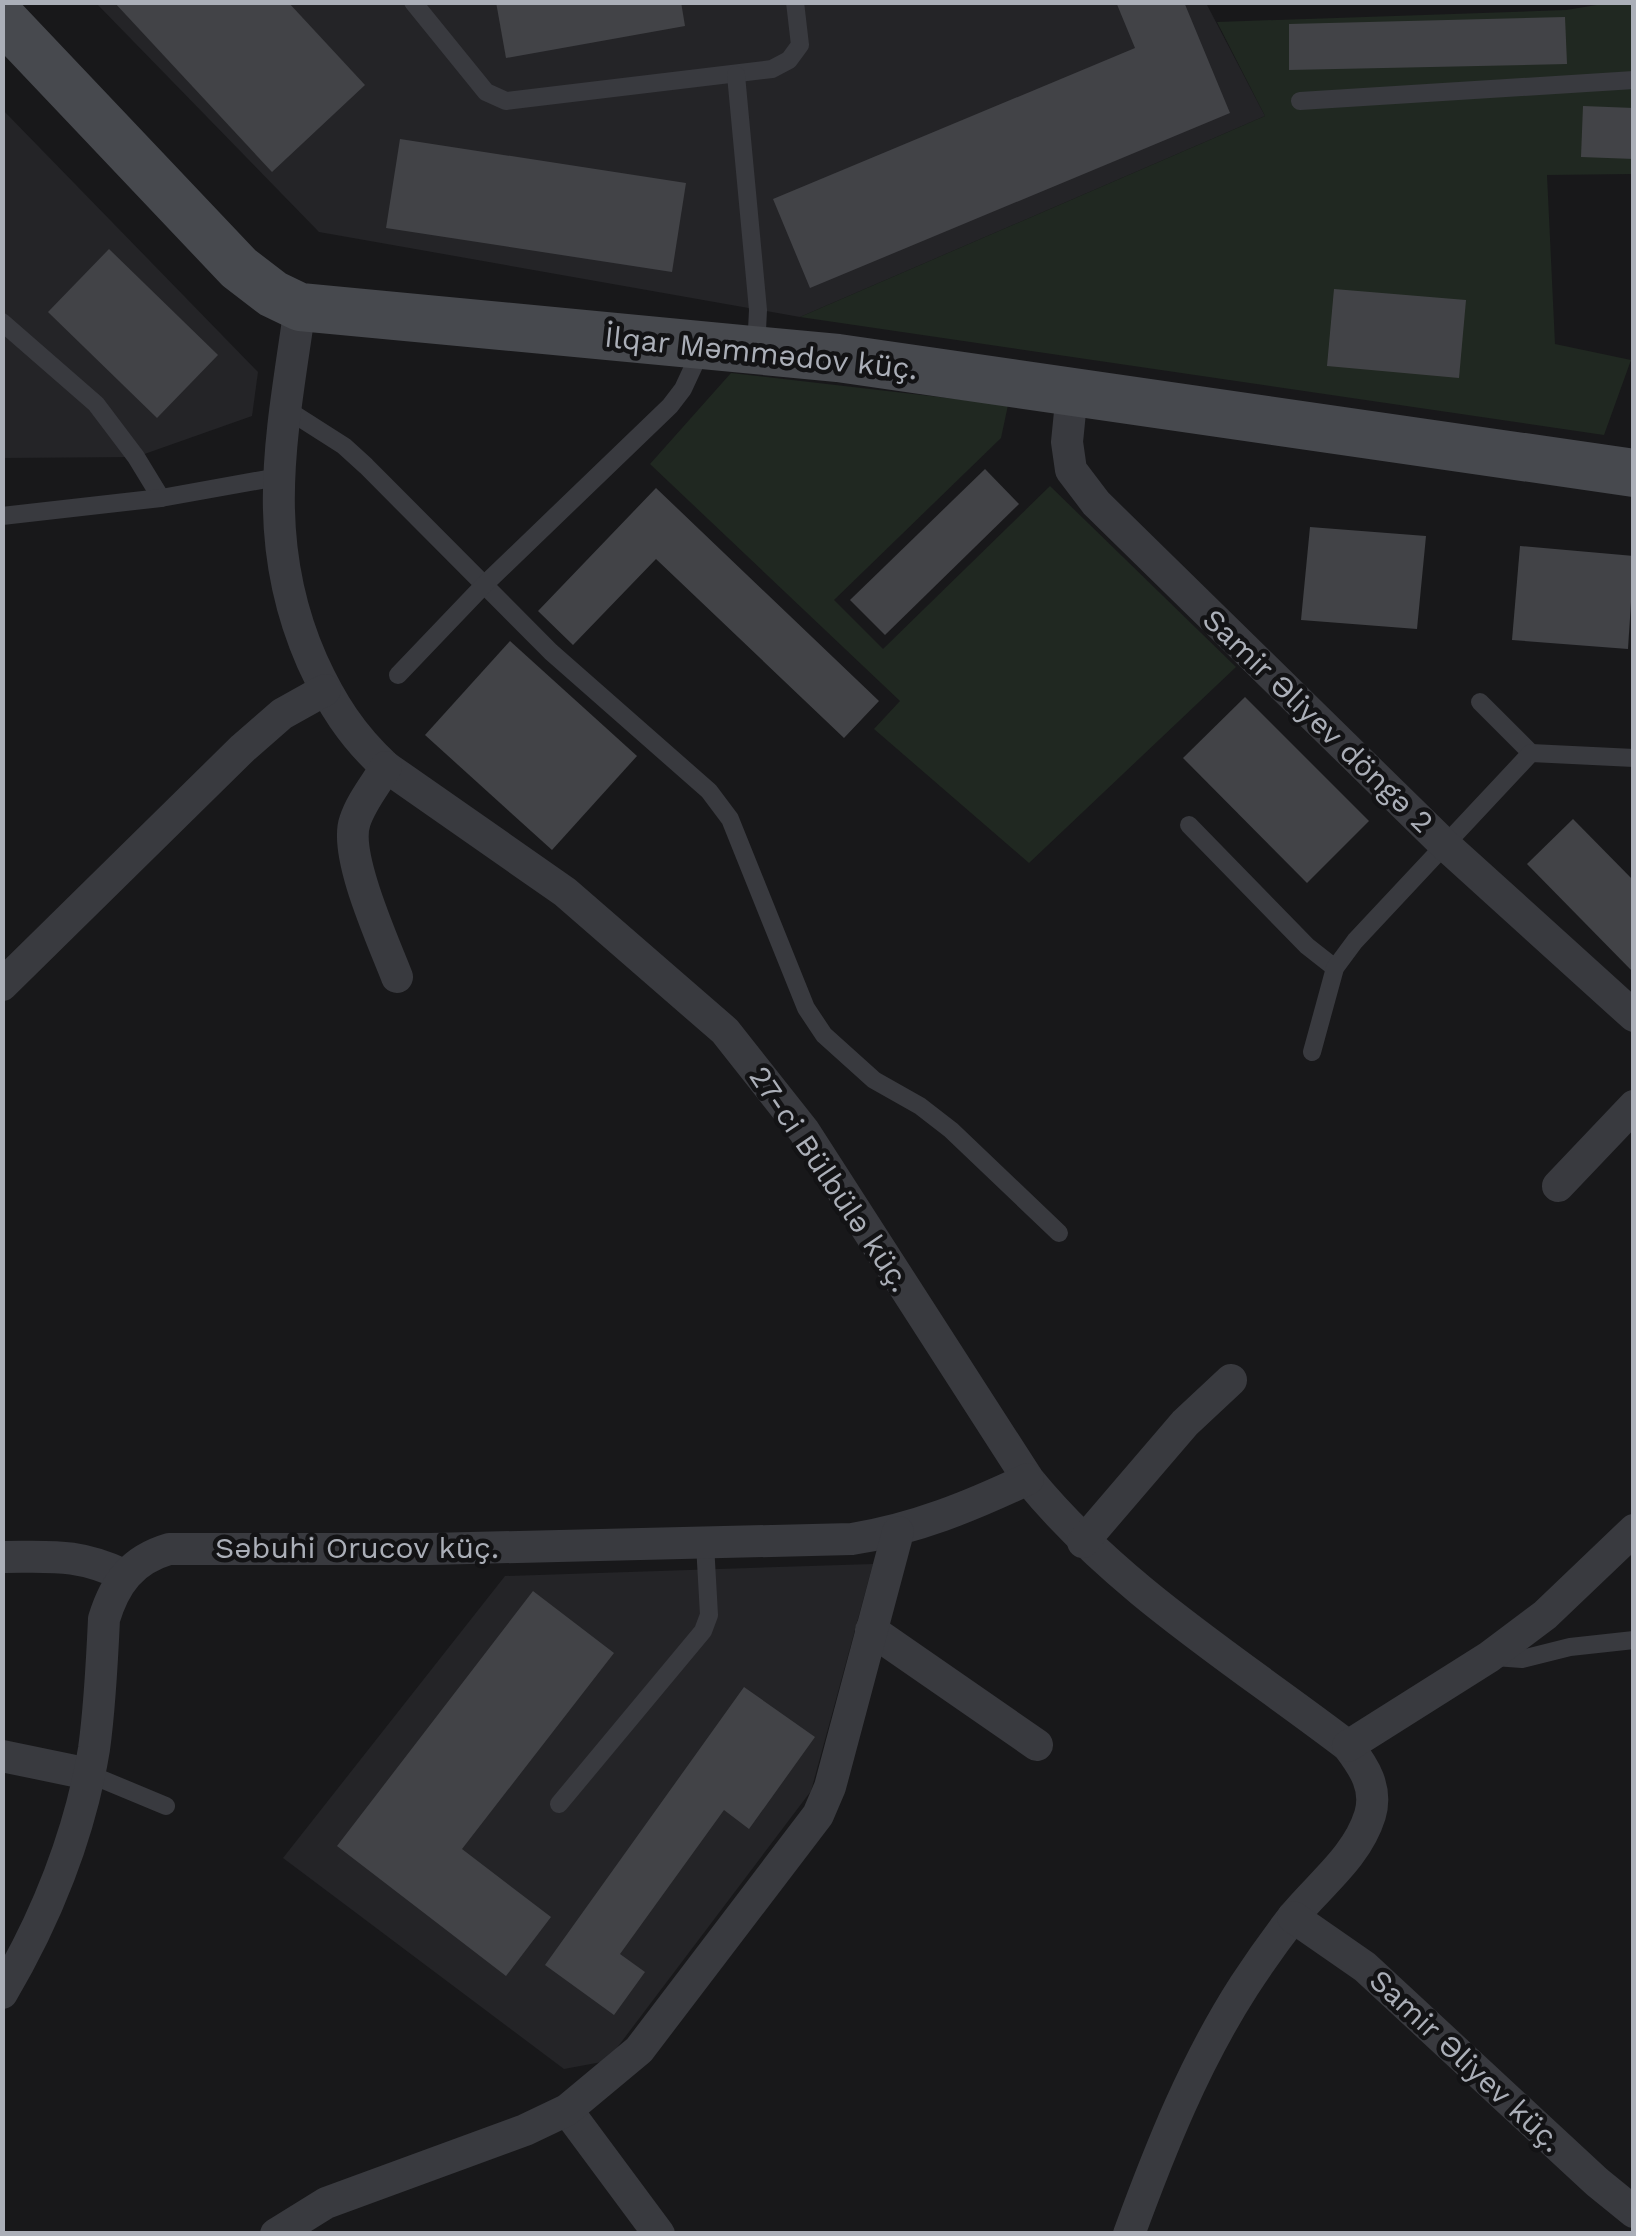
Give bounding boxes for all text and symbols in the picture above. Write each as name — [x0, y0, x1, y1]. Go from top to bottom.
street label: İlqar Məmmədov küç. — [603, 319, 919, 386]
street label: Samir Əliyev döngə 2 — [1196, 602, 1441, 840]
street label: 27-ci Bülbülə küç. — [742, 1059, 919, 1298]
street label: Səbuhi Orucov küç. — [215, 1530, 499, 1565]
street label: Samir Əliyev küç. — [1363, 1962, 1570, 2159]

